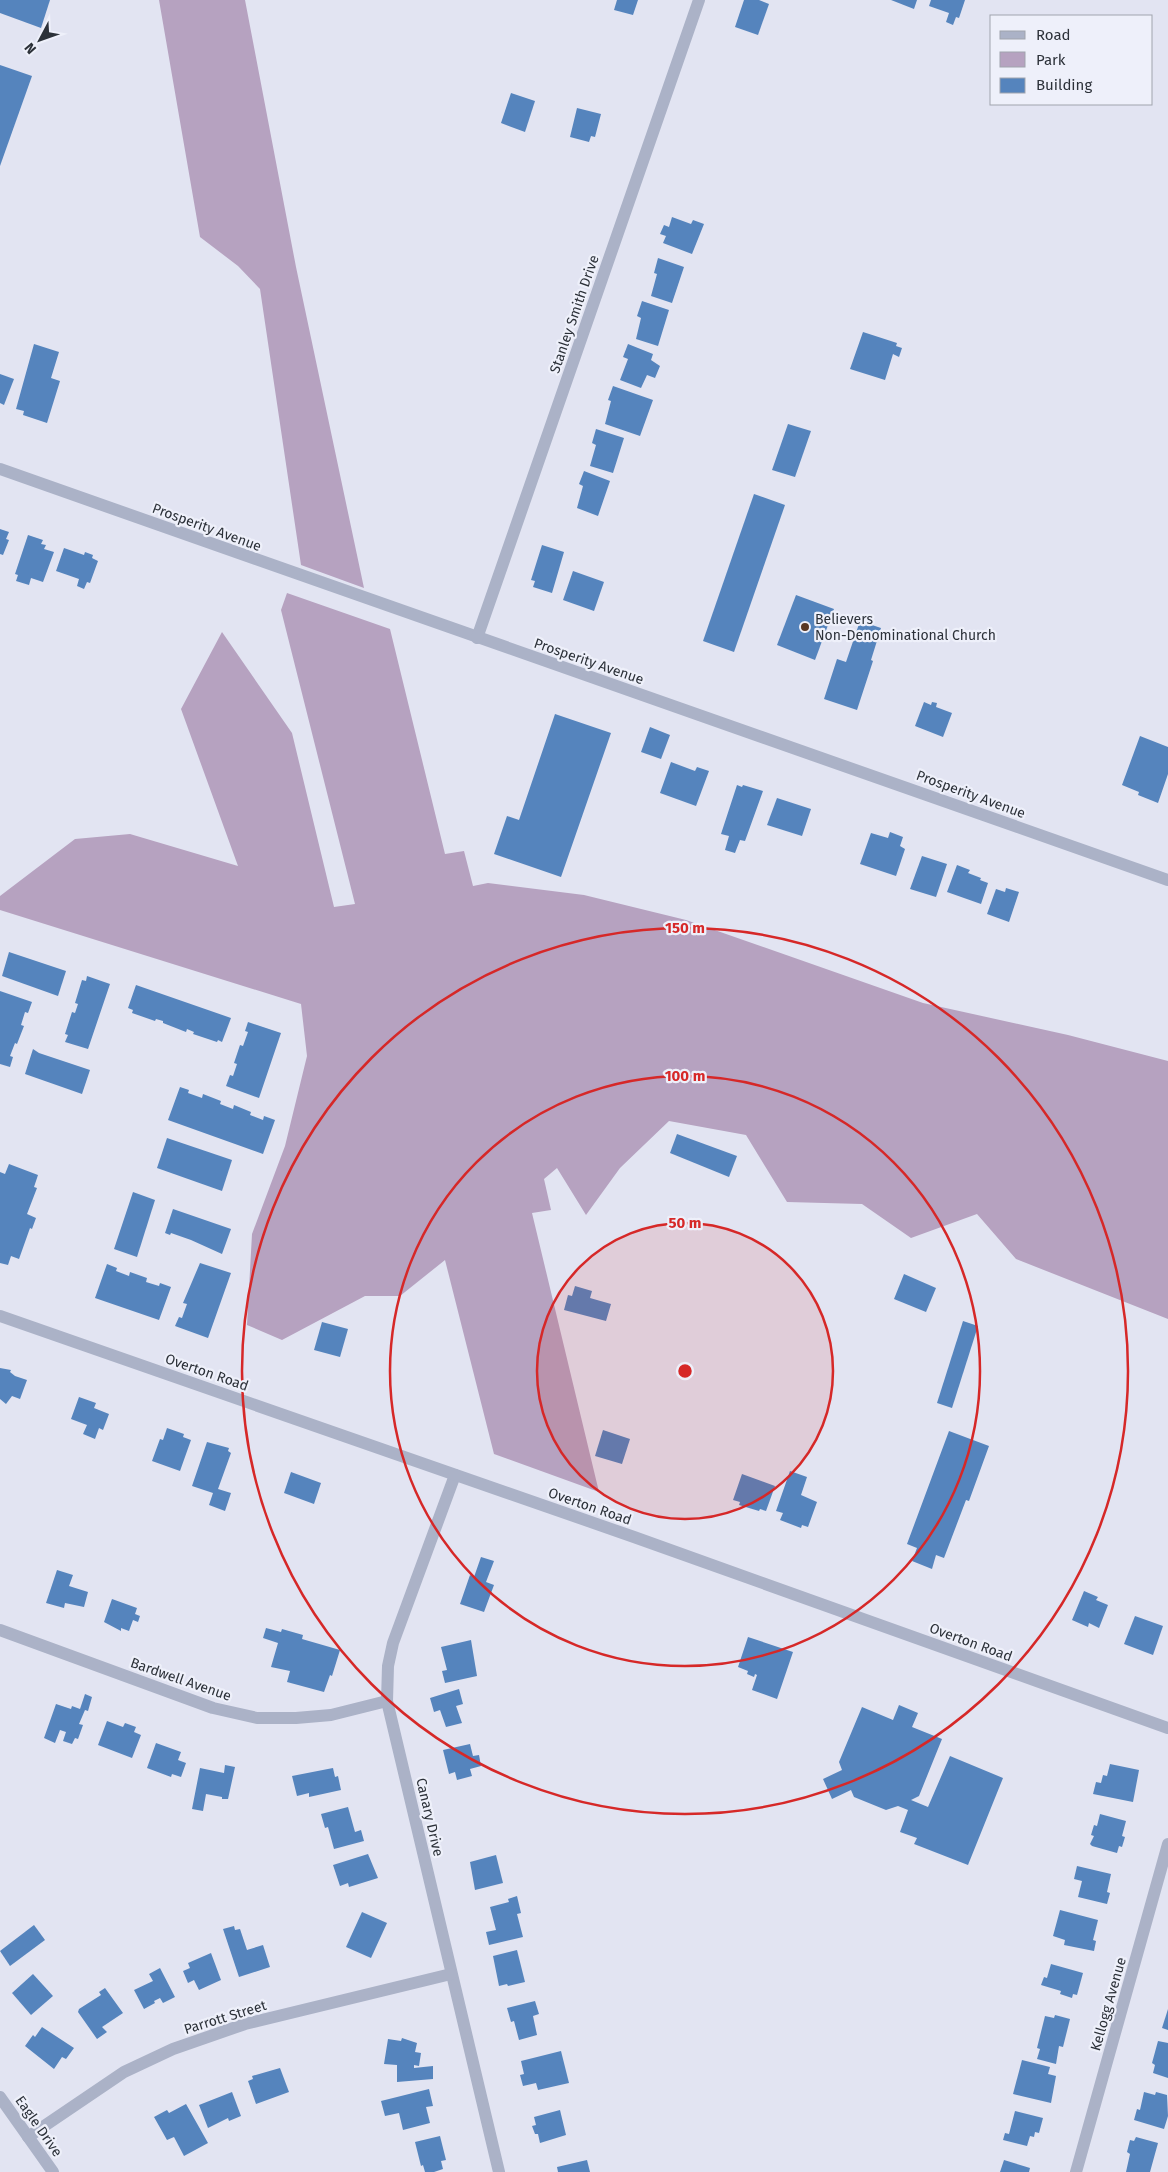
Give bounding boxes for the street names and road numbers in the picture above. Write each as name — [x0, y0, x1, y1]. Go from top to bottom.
street label: Stanley Smith Drive — [546, 253, 603, 376]
street label: Prosperity Avenue — [150, 500, 264, 555]
street label: Prosperity Avenue — [532, 635, 646, 688]
street label: Prosperity Avenue — [914, 767, 1028, 822]
street label: Overton Road — [163, 1350, 251, 1395]
street label: Overton Road — [546, 1484, 634, 1529]
street label: Overton Road — [927, 1620, 1015, 1665]
street label: Bardwell Avenue — [128, 1654, 234, 1705]
street label: Canary Drive — [412, 1776, 447, 1858]
street label: Kellogg Avenue — [1087, 1955, 1130, 2053]
street label: Parrott Street — [182, 1997, 269, 2038]
street label: Eagle Drive — [11, 2093, 66, 2160]

